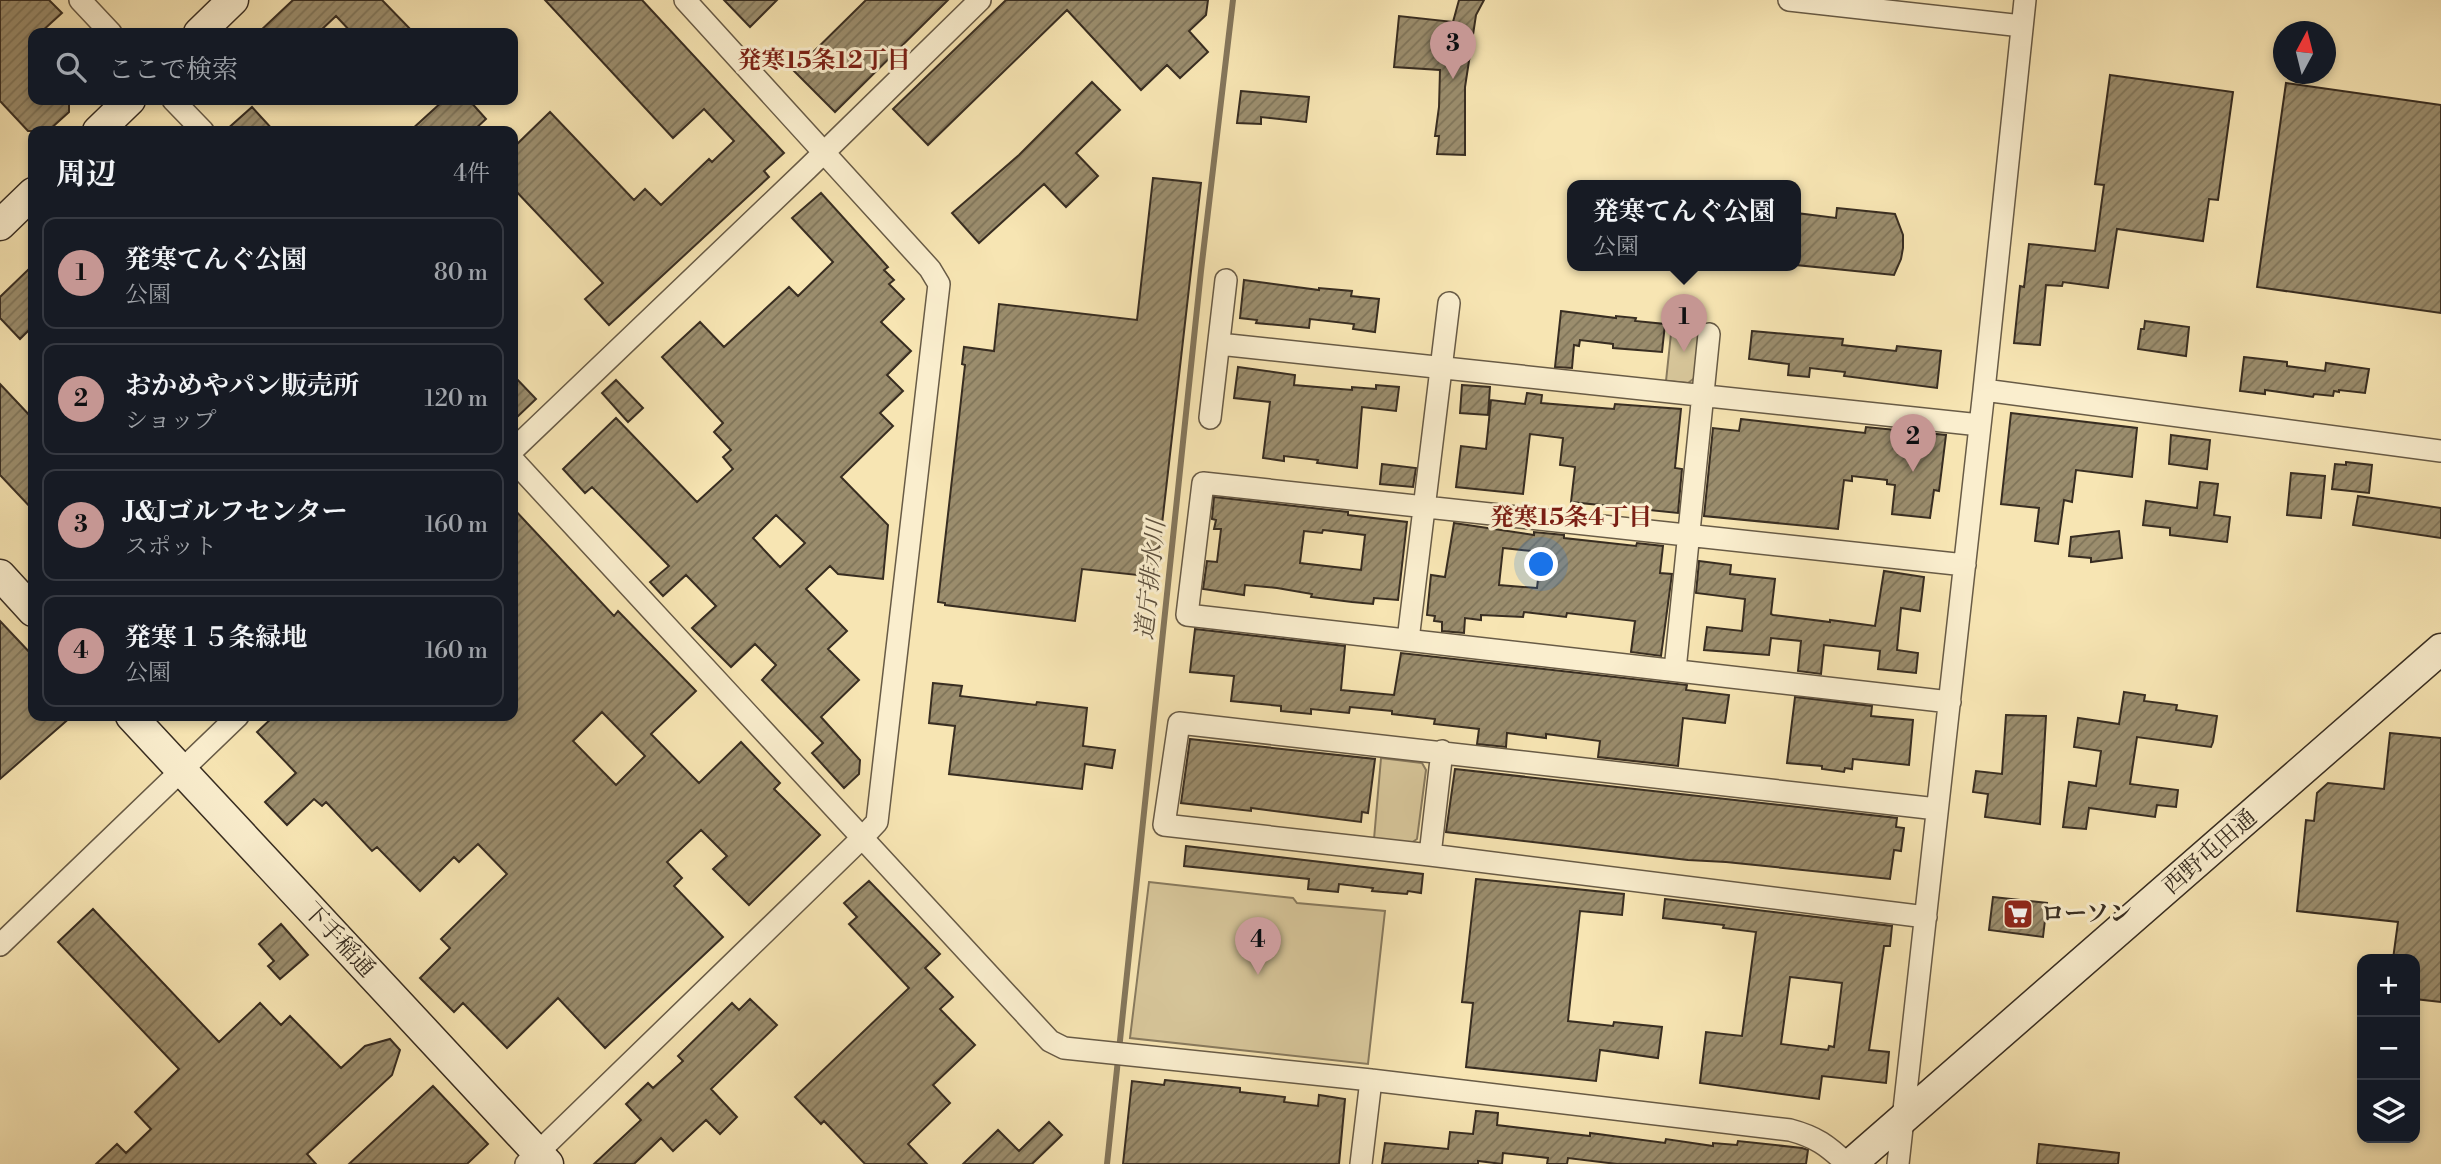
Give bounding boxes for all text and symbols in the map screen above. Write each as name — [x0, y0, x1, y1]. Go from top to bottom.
pin: 3 — [1430, 21, 1476, 79]
north arrow — [2273, 21, 2336, 84]
search box — [28, 28, 518, 105]
district label: 発寒15条12丁目 — [737, 46, 911, 76]
icon: search — [52, 48, 90, 86]
text: ここで検索 — [108, 54, 238, 86]
text: 周辺 — [56, 156, 116, 194]
text: 4件 — [453, 160, 490, 188]
popup — [1567, 180, 1801, 271]
text: 発寒てんぐ公園 — [1593, 196, 1775, 228]
text: 公園 — [1593, 233, 1639, 261]
text: 発寒てんぐ公園 — [125, 244, 307, 276]
text: 1 — [75, 259, 87, 287]
text: 80 m — [434, 259, 488, 287]
text: 公園 — [125, 281, 171, 309]
pin: 1 — [1661, 294, 1707, 352]
text: おかめやパン販売所 — [125, 370, 359, 402]
text: 2 — [74, 385, 88, 413]
text: 120 m — [424, 385, 488, 413]
text: ショップ — [125, 407, 217, 435]
pin: 2 — [1890, 414, 1936, 472]
text: J&Jゴルフセンター — [125, 496, 348, 528]
district label: 発寒15条4丁目 — [1490, 503, 1652, 533]
text: 3 — [74, 511, 88, 539]
text: 160 m — [425, 511, 488, 539]
water label: 道庁排水川 — [1130, 516, 1173, 641]
text: スポット — [125, 533, 217, 561]
your location — [1524, 547, 1558, 581]
text: 発寒１５条緑地 — [125, 622, 307, 654]
text: 4 — [73, 637, 89, 665]
text: 160 m — [425, 637, 488, 665]
text: 公園 — [125, 659, 171, 687]
street label: 西野屯田通 — [2157, 804, 2263, 900]
street label: 下手稲通 — [297, 897, 381, 983]
supermarket icon: ローソン — [2001, 897, 2035, 931]
place label: ローソン — [2041, 900, 2132, 928]
pin: 4 — [1235, 917, 1281, 975]
map controls — [2357, 954, 2420, 1143]
button: + — [2357, 954, 2420, 1017]
button: − — [2357, 1017, 2420, 1080]
button: layers — [2357, 1080, 2420, 1143]

